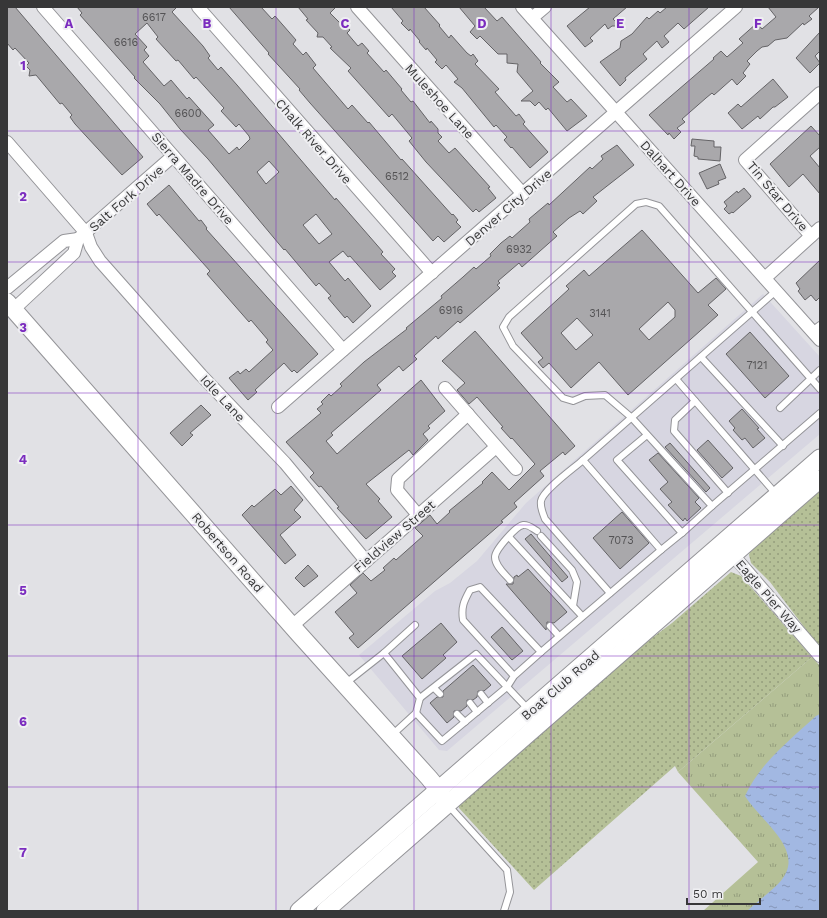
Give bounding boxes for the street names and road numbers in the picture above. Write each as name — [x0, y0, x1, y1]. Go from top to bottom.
street label: Muleshoe Lane — [402, 61, 477, 142]
street label: Chalk River Drive — [273, 96, 355, 187]
street label: Sierra Madre Drive — [149, 129, 237, 227]
street label: Dalhart Drive — [637, 137, 704, 209]
street label: Tin Star Drive — [744, 158, 811, 234]
street label: Salt Fork Drive — [86, 162, 166, 235]
street label: Denver City Drive — [462, 166, 555, 249]
street label: Idle Lane — [197, 372, 248, 425]
street label: Fieldview Street — [351, 497, 438, 576]
street label: Robertson Road — [189, 509, 266, 595]
street label: Eagle Pier Way — [733, 557, 805, 636]
street label: Boat Club Road — [518, 647, 602, 723]

